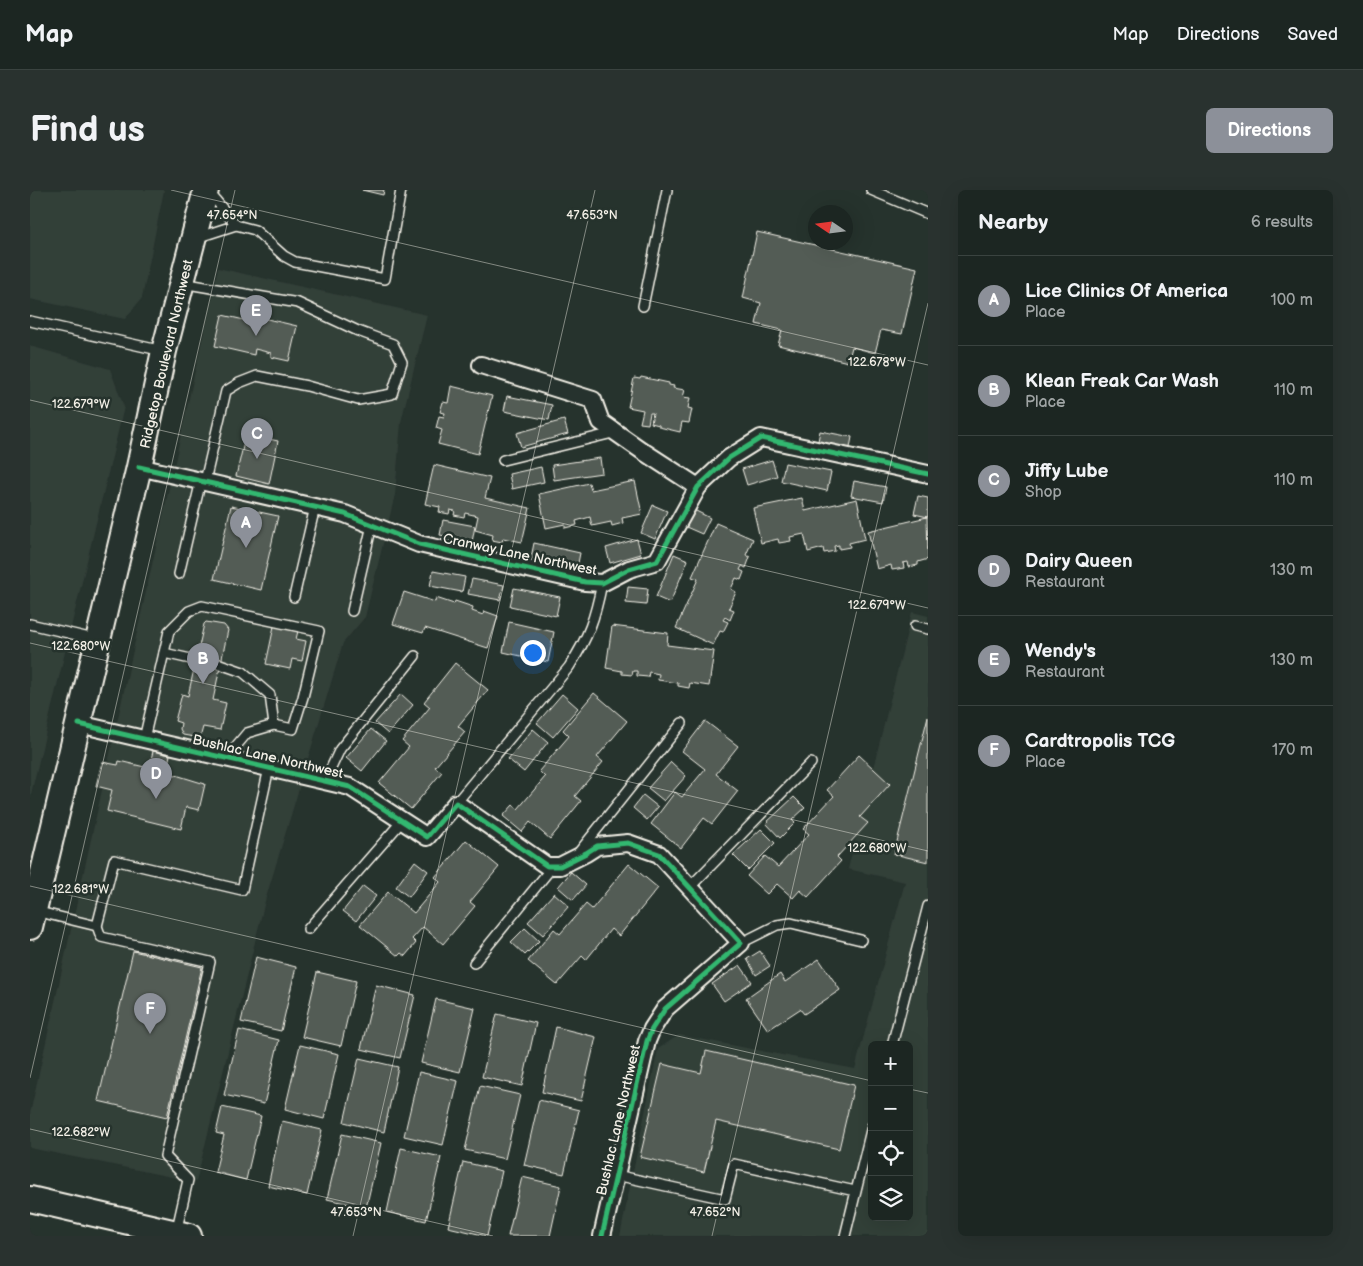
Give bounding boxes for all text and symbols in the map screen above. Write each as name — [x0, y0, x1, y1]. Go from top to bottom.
text: Map — [25, 20, 73, 49]
text: Map — [1113, 24, 1149, 45]
text: Directions — [1177, 24, 1259, 45]
text: Saved — [1287, 24, 1338, 45]
button: Directions — [1206, 108, 1333, 153]
text: Find us — [30, 109, 145, 152]
north arrow — [808, 205, 853, 250]
text: 47.654°N — [206, 208, 258, 223]
text: 47.653°N — [566, 208, 618, 223]
text: Nearby — [978, 210, 1048, 235]
text: 6 results — [1251, 213, 1313, 232]
street label: Ridgetop Boulevard Northwest — [136, 257, 197, 450]
text: Lice Clinics Of America — [1025, 280, 1228, 303]
text: A — [989, 291, 999, 310]
text: 100 m — [1270, 291, 1313, 310]
pin: E — [240, 295, 272, 336]
text: Place — [1025, 303, 1066, 322]
text: 122.678°W — [848, 355, 906, 370]
text: Klean Freak Car Wash — [1025, 370, 1219, 393]
text: B — [988, 381, 1000, 400]
text: 110 m — [1274, 381, 1313, 400]
text: Place — [1025, 393, 1066, 412]
text: 122.679°W — [52, 397, 110, 412]
pin: C — [241, 418, 273, 459]
text: Jiffy Lube — [1025, 460, 1109, 483]
text: C — [988, 471, 1000, 490]
text: 110 m — [1274, 471, 1313, 490]
text: Shop — [1025, 483, 1062, 502]
pin: A — [230, 507, 262, 548]
street label: Cranway Lane Northwest — [441, 530, 599, 579]
text: Dairy Queen — [1025, 550, 1132, 573]
text: D — [988, 561, 1000, 580]
text: 130 m — [1270, 561, 1313, 580]
text: Restaurant — [1025, 573, 1105, 592]
text: 122.679°W — [848, 598, 906, 613]
text: 122.680°W — [52, 639, 111, 654]
your location — [520, 640, 546, 666]
text: Wendy's — [1025, 640, 1096, 663]
pin: B — [187, 643, 219, 684]
text: E — [989, 651, 999, 670]
text: 130 m — [1270, 651, 1313, 670]
text: Restaurant — [1025, 663, 1105, 682]
text: Cardtropolis TCG — [1025, 730, 1175, 753]
street label: Bushlac Lane Northwest — [191, 731, 346, 782]
text: F — [989, 741, 999, 760]
text: 170 m — [1272, 741, 1313, 760]
text: Place — [1025, 753, 1066, 772]
pin: D — [140, 758, 172, 799]
text: 122.680°W — [848, 841, 907, 856]
text: 122.681°W — [53, 882, 109, 897]
pin: F — [134, 993, 166, 1034]
map controls — [868, 1041, 913, 1221]
button: + — [868, 1041, 913, 1086]
street label: Bushlac Lane Northwest — [593, 1042, 644, 1197]
button: − — [868, 1086, 913, 1131]
text: 122.682°W — [52, 1125, 110, 1140]
button: locate — [868, 1131, 913, 1176]
button: layers — [868, 1176, 913, 1221]
text: 47.653°N — [330, 1205, 382, 1220]
text: 47.652°N — [689, 1205, 741, 1220]

